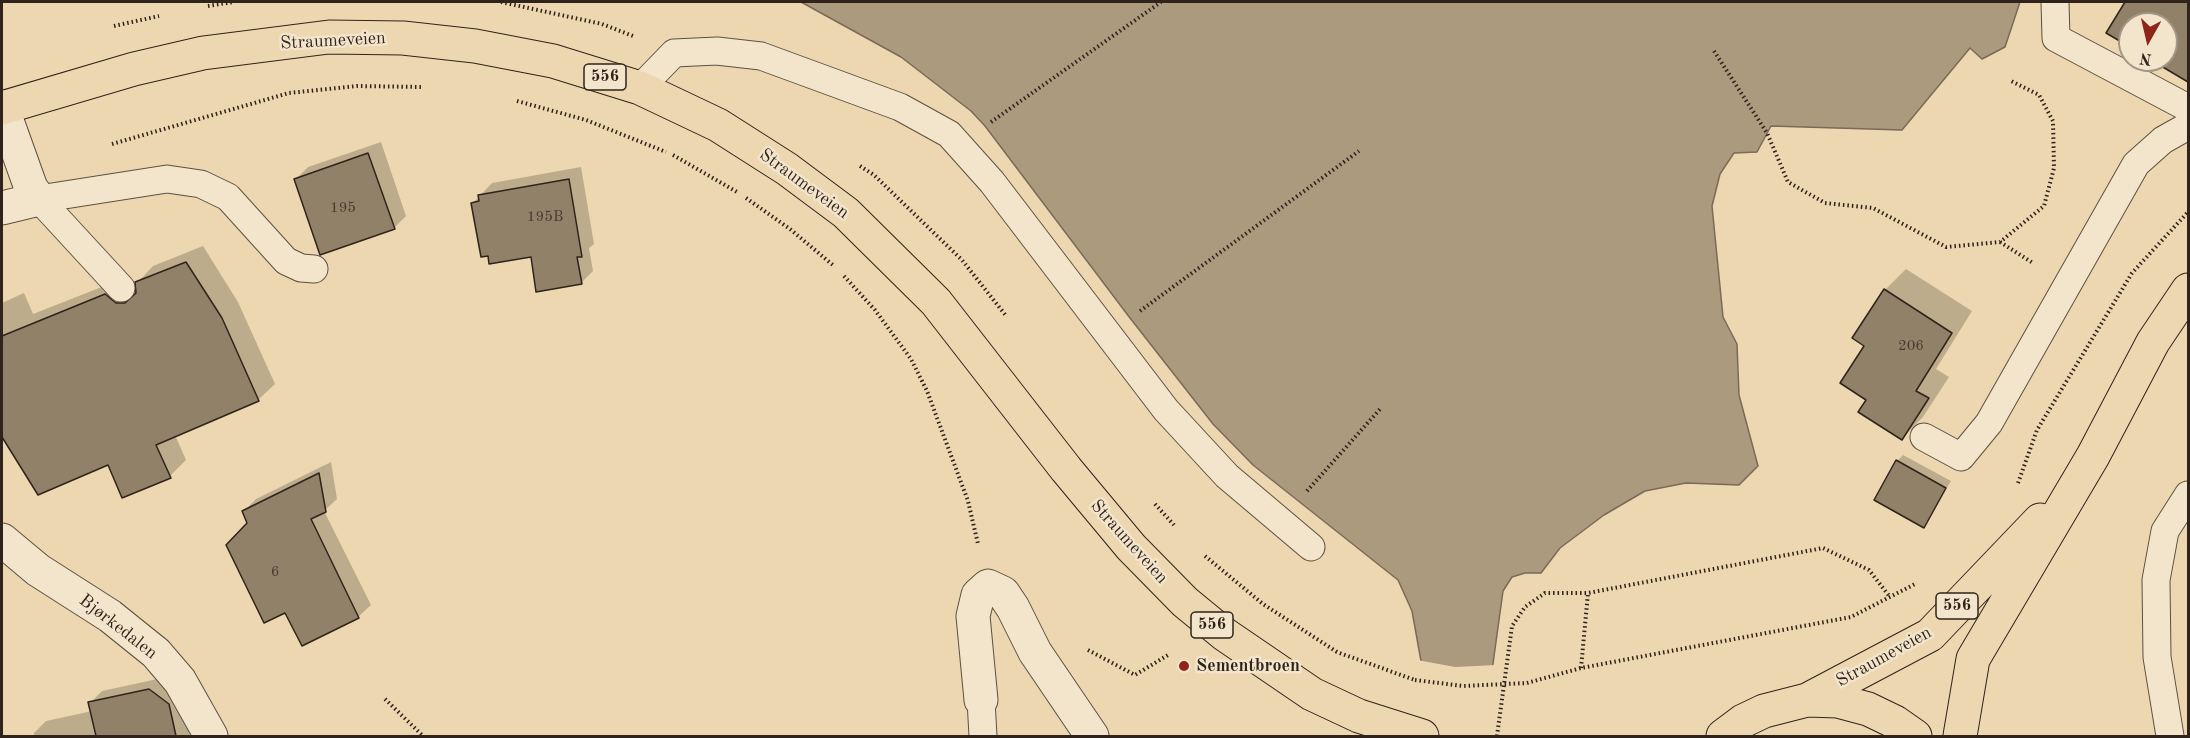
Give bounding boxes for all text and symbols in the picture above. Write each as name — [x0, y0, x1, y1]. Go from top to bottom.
north arrow — [2118, 12, 2178, 72]
street label: Straumeveien — [280, 27, 386, 55]
text: N — [2139, 49, 2153, 67]
road number: 556 — [584, 64, 626, 90]
street label: Straumeveien — [755, 144, 853, 224]
house number: 195 — [330, 199, 356, 217]
house number: 195B — [527, 208, 563, 226]
house number: 206 — [1898, 337, 1924, 355]
street label: Straumeveien — [1086, 495, 1172, 589]
house number: 6 — [271, 563, 279, 581]
street label: Bjørkedalen — [75, 590, 161, 664]
road number: 556 — [1936, 593, 1978, 619]
road number: 556 — [1191, 612, 1233, 638]
street label: Straumeveien — [1833, 622, 1935, 692]
place label: Sementbroen — [1196, 655, 1300, 677]
marker: Sementbroen — [1177, 659, 1191, 673]

